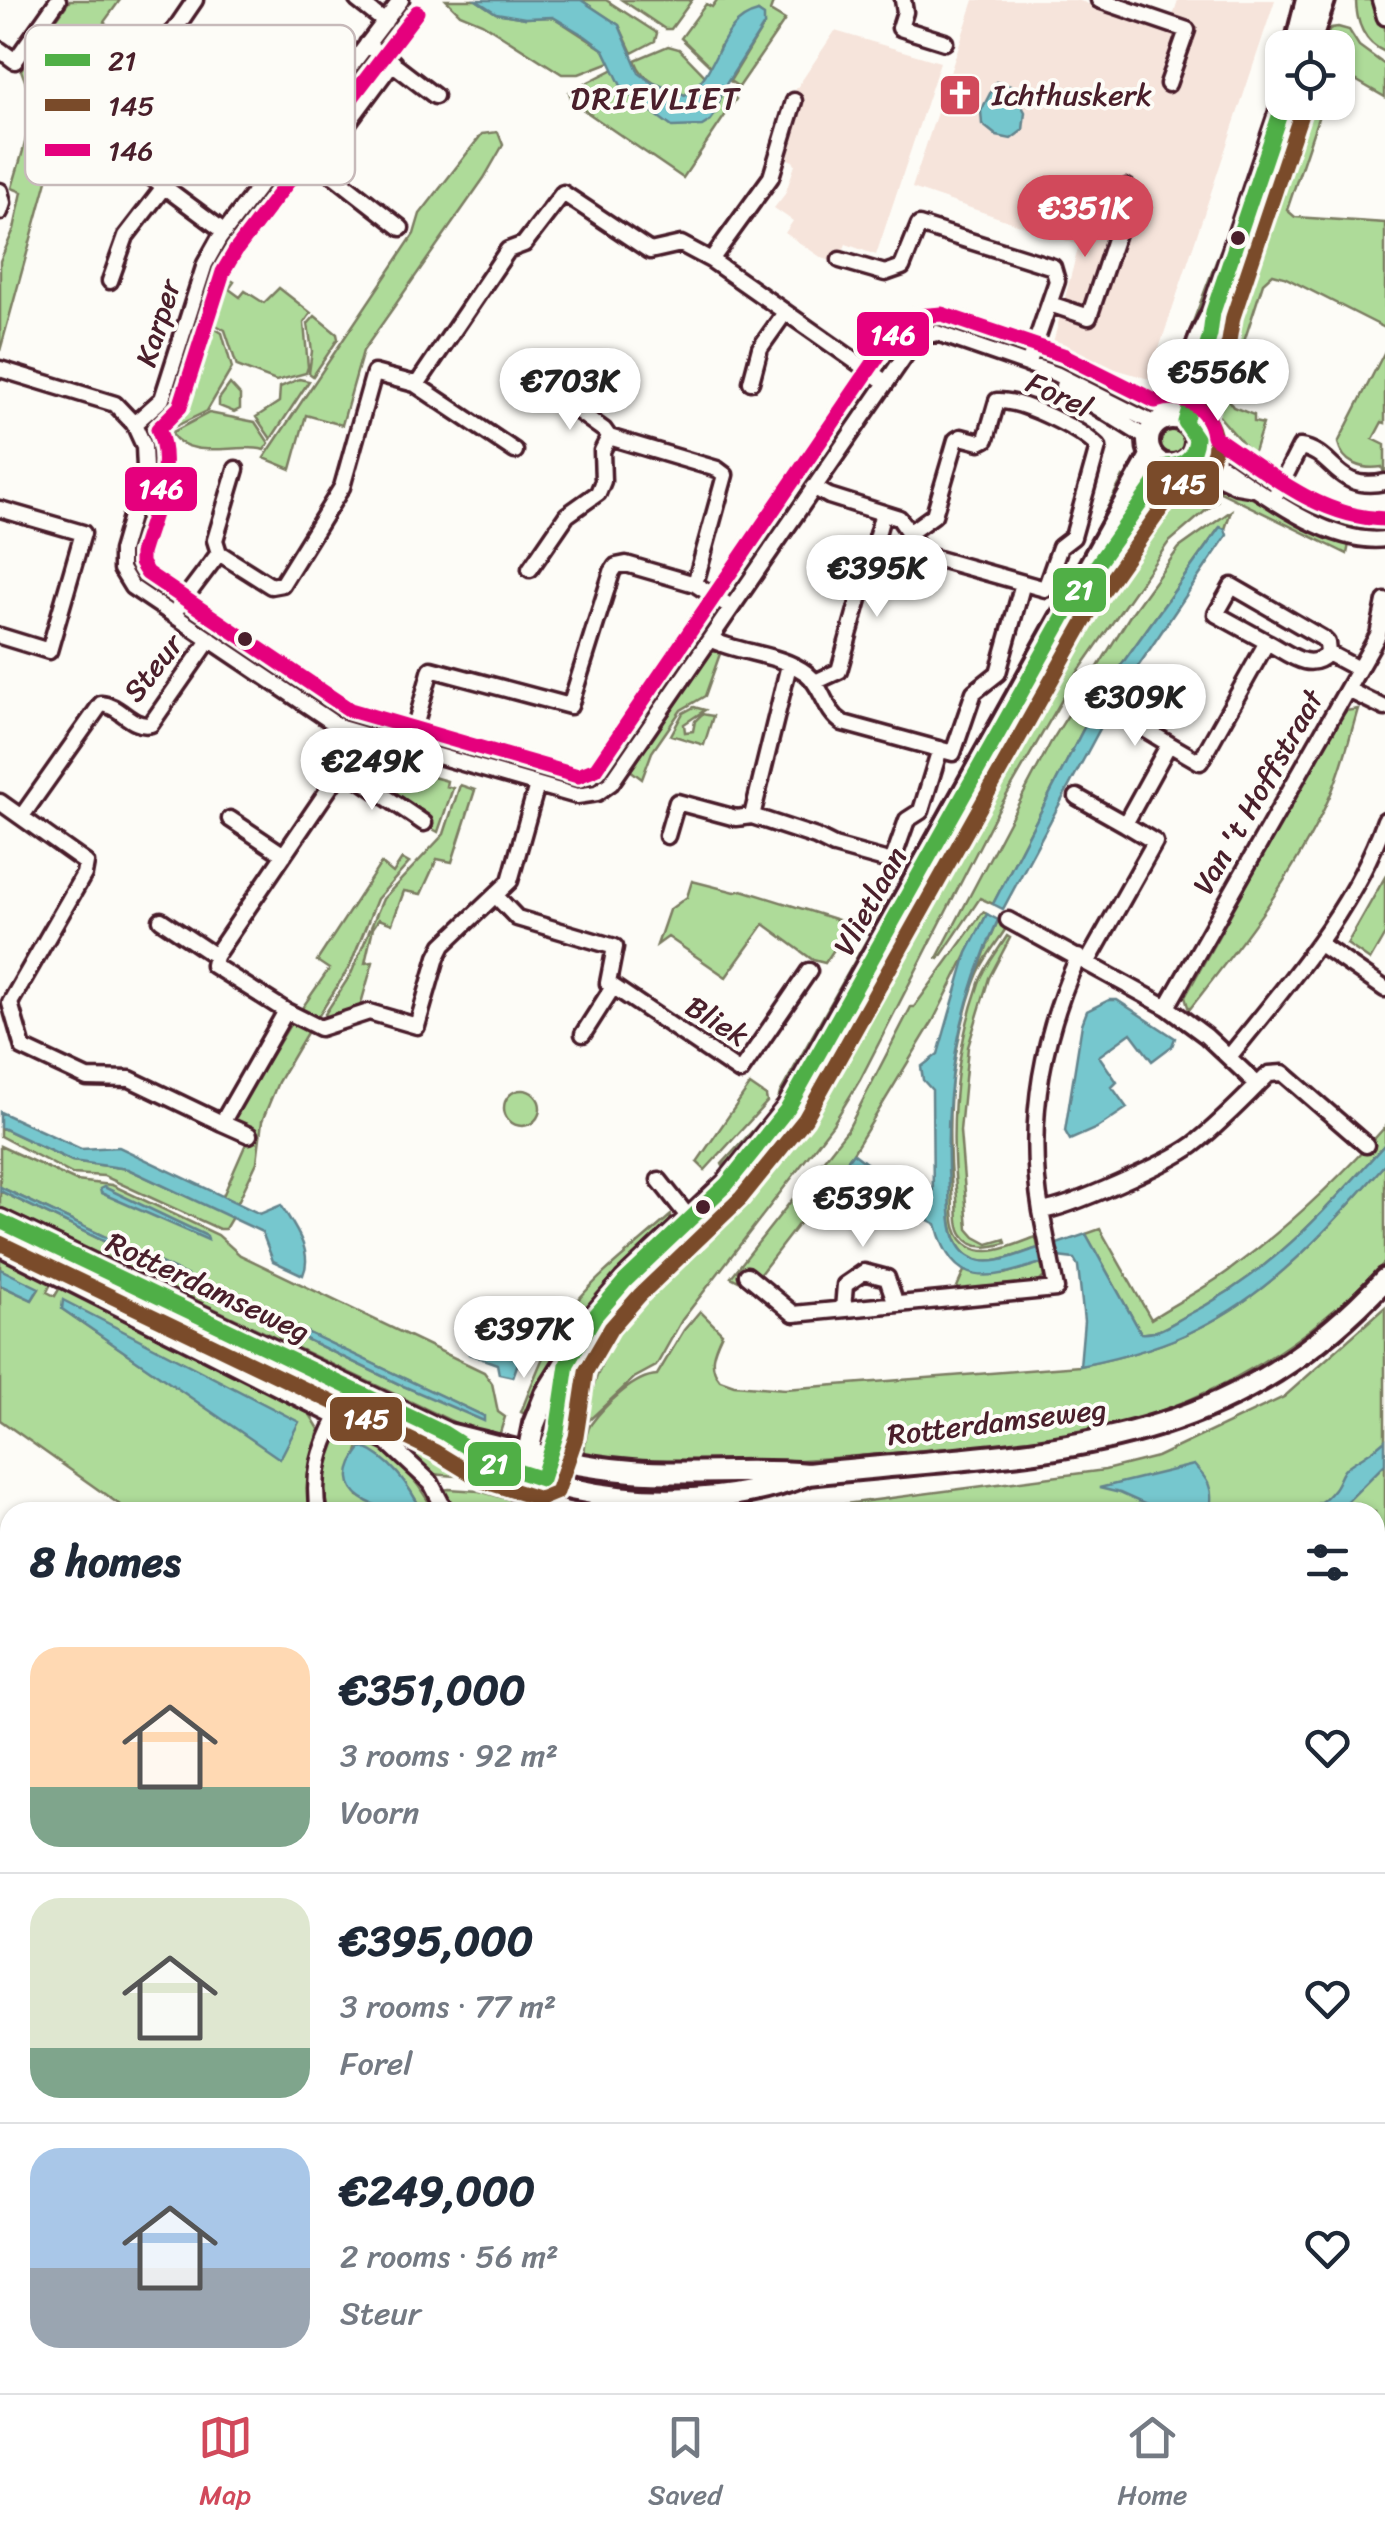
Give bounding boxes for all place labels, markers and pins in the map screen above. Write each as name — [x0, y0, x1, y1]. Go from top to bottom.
place label: Ichthuskerk — [991, 68, 1152, 122]
church icon: Ichthuskerk — [937, 72, 983, 118]
pin: €351K — [1015, 175, 1155, 260]
unlabelled marker — [1228, 228, 1248, 248]
pin: €556K — [1148, 339, 1288, 424]
pin: €703K — [500, 348, 640, 433]
pin: €395K — [807, 535, 947, 620]
unlabelled marker — [235, 629, 255, 649]
pin: €309K — [1065, 664, 1205, 749]
pin: €249K — [302, 728, 442, 813]
pin: €539K — [793, 1165, 933, 1250]
unlabelled marker — [693, 1197, 713, 1217]
pin: €397K — [454, 1296, 594, 1381]

